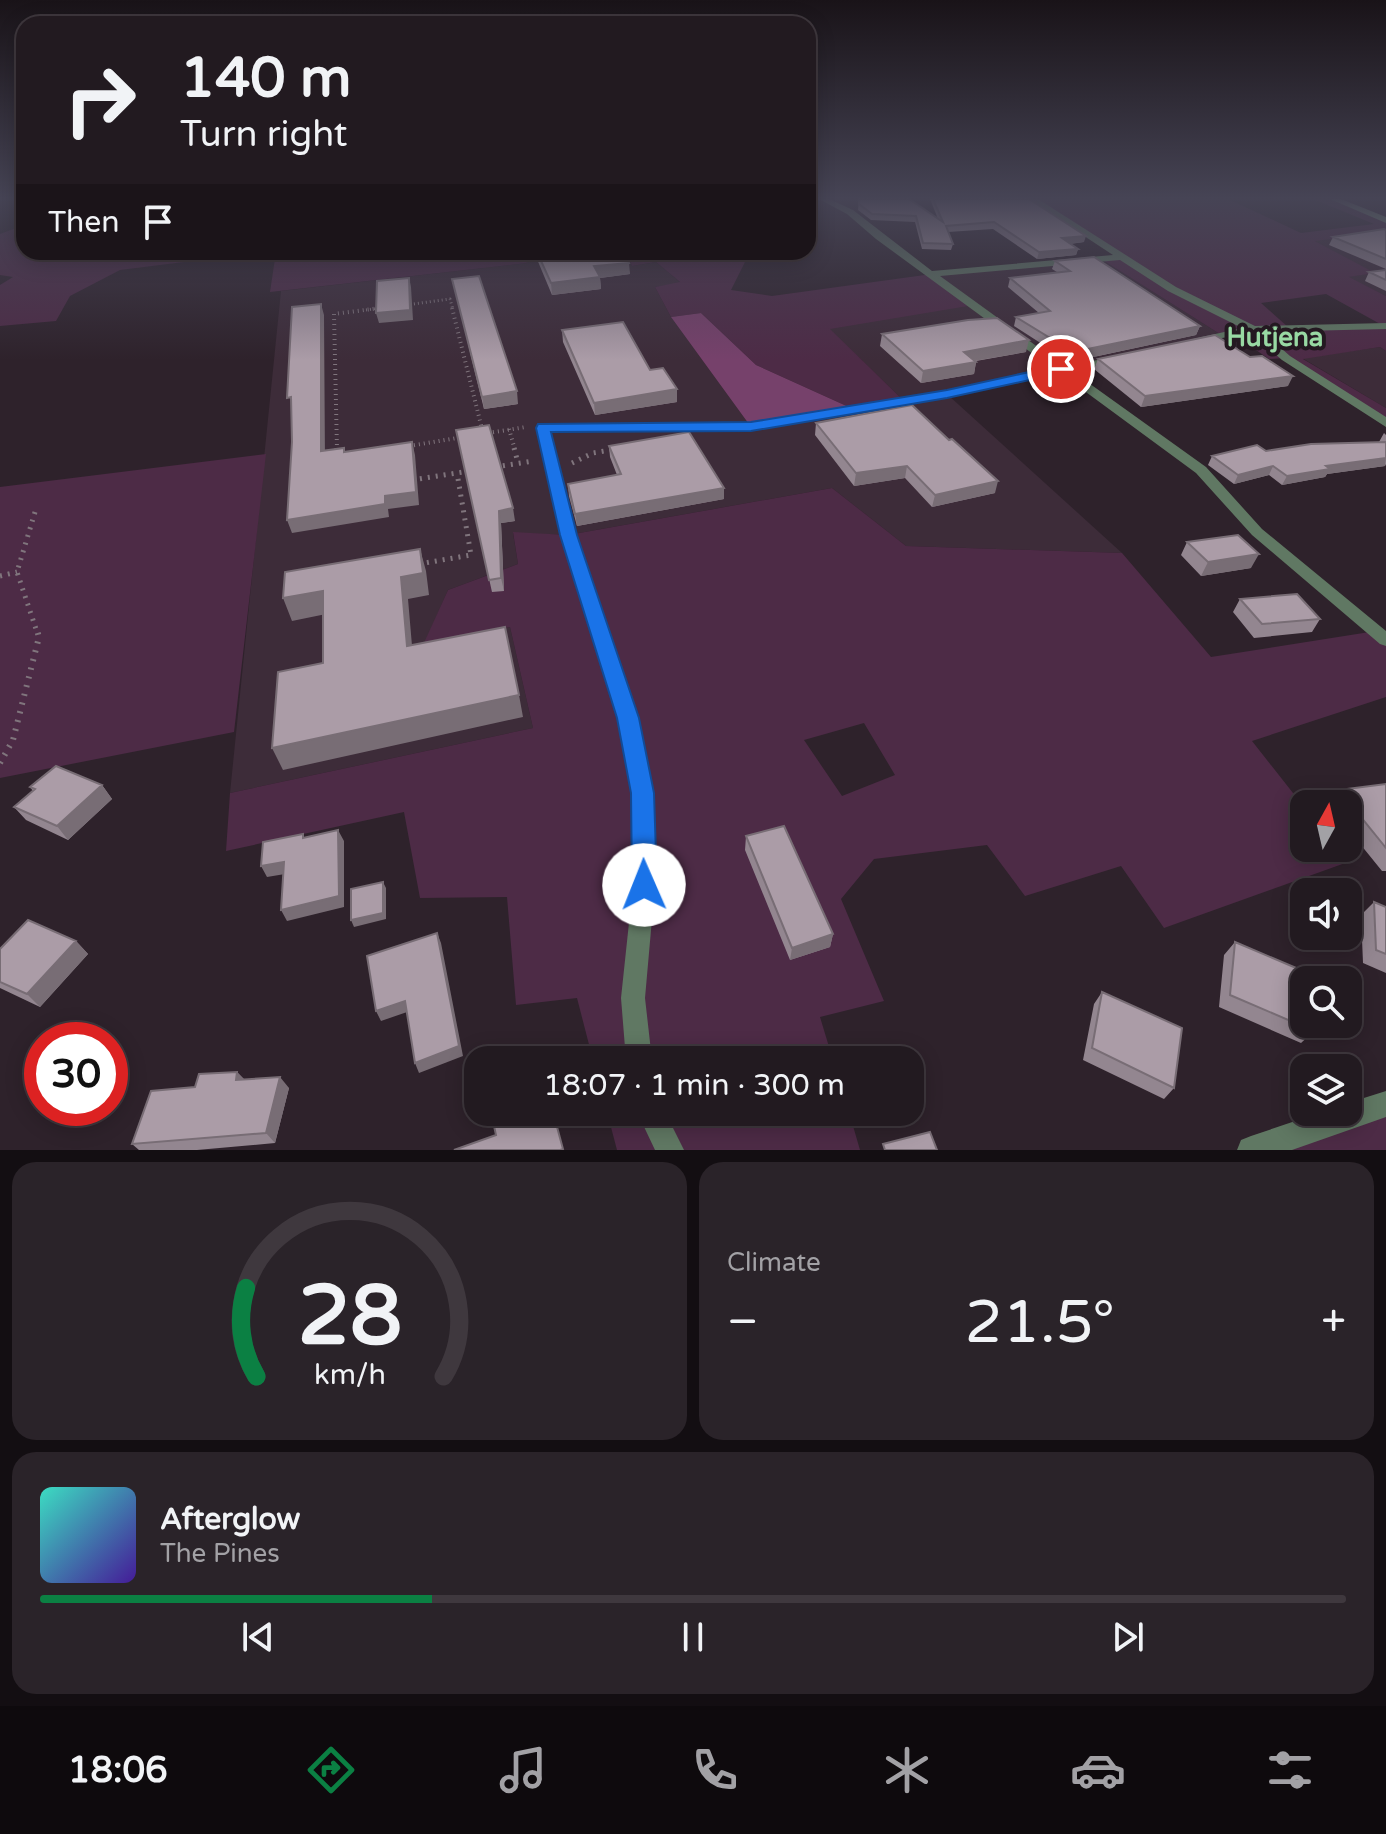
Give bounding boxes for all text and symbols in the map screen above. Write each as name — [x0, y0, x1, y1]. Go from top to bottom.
text: 140 m — [180, 45, 351, 112]
icon: right — [48, 48, 152, 152]
text: Turn right — [180, 113, 347, 156]
icon: arrive — [136, 200, 180, 244]
text: Then — [48, 204, 120, 241]
district label: Hutjena — [1227, 322, 1323, 353]
pin — [1027, 335, 1095, 403]
icon: arrive — [1039, 347, 1083, 391]
north arrow — [1290, 790, 1362, 862]
map controls — [1290, 790, 1362, 1126]
position arrow — [602, 843, 686, 927]
button: sound — [1290, 878, 1362, 950]
button: search — [1290, 966, 1362, 1038]
speed limit sign: 30 — [24, 1022, 128, 1126]
button: layers — [1290, 1054, 1362, 1126]
text: 18:07 · 1 min · 300 m — [543, 1067, 845, 1104]
text: Climate — [727, 1247, 821, 1278]
text: 28 — [297, 1267, 402, 1367]
text: 21.5° — [965, 1287, 1115, 1359]
text: − — [727, 1296, 758, 1349]
text: + — [1321, 1296, 1346, 1349]
text: km/h — [314, 1358, 385, 1392]
text: Afterglow — [160, 1501, 300, 1538]
text: The Pines — [160, 1538, 280, 1569]
icon: previous — [236, 1615, 280, 1659]
icon: pause — [671, 1615, 715, 1659]
icon: next — [1106, 1615, 1150, 1659]
icon: directions — [303, 1742, 359, 1798]
icon: music — [495, 1742, 551, 1798]
icon: phone — [687, 1742, 743, 1798]
icon: climate — [879, 1742, 935, 1798]
icon: car — [1070, 1742, 1126, 1798]
icon: filters — [1262, 1742, 1318, 1798]
text: 18:06 — [68, 1749, 168, 1792]

